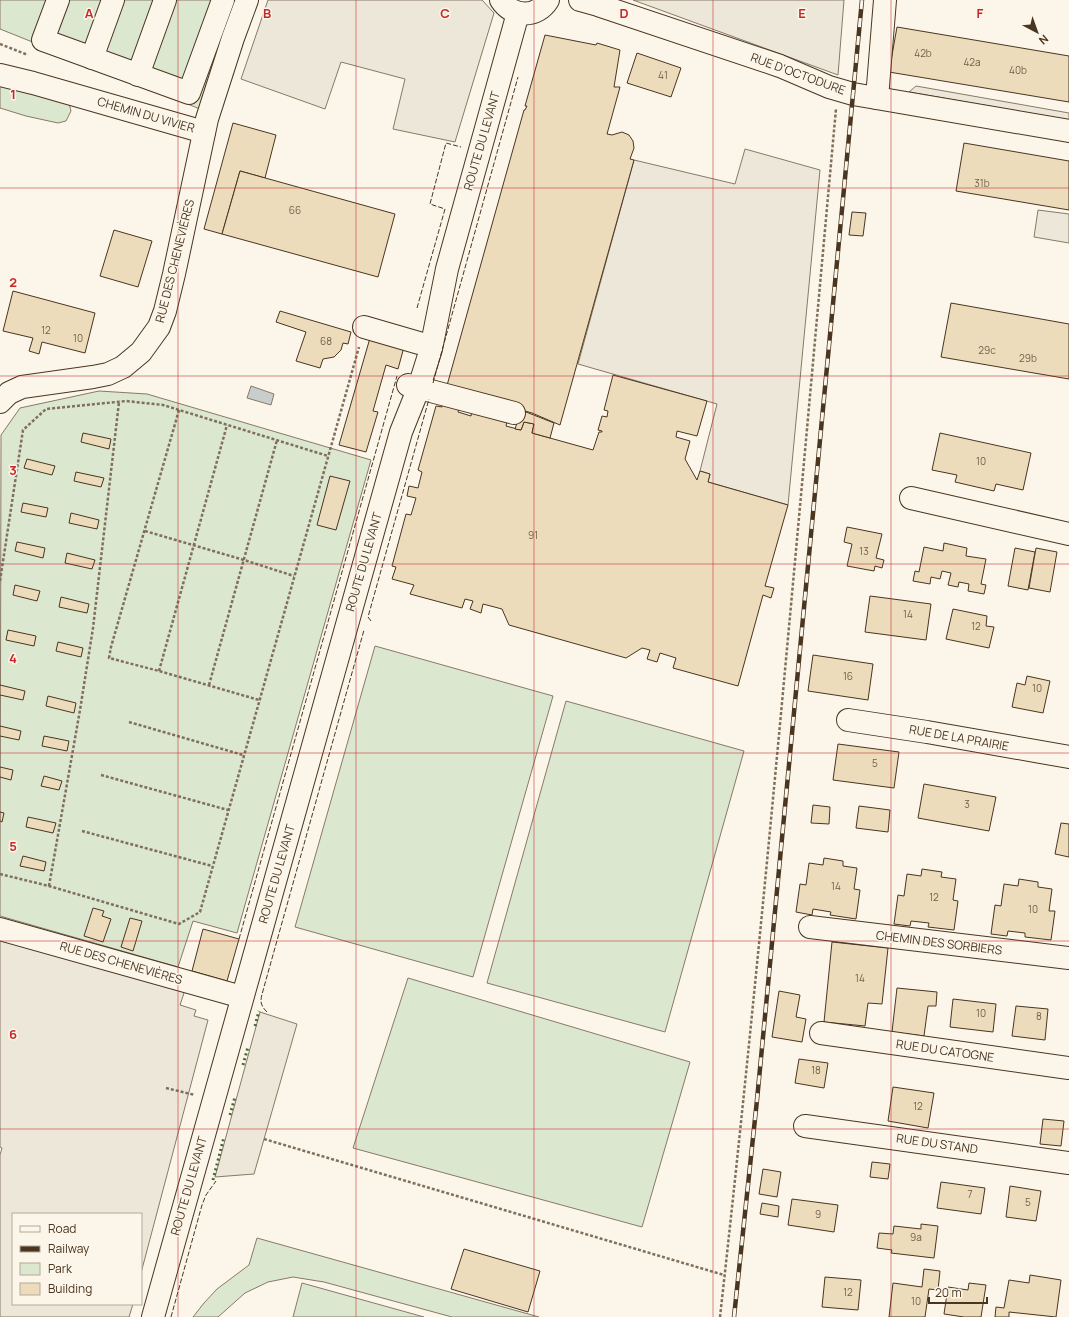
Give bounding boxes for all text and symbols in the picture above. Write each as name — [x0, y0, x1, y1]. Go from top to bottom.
text: A — [85, 4, 94, 22]
text: B — [263, 4, 271, 22]
text: C — [440, 4, 450, 22]
text: D — [619, 4, 629, 22]
text: E — [798, 4, 806, 22]
text: F — [977, 4, 984, 22]
north arrow — [1017, 12, 1057, 52]
text: N — [1036, 32, 1052, 48]
house number: 42b — [914, 46, 932, 60]
street label: RUE D'OCTODURE — [748, 48, 848, 99]
house number: 42a — [963, 55, 981, 69]
house number: 40b — [1009, 63, 1027, 77]
house number: 41 — [658, 68, 668, 82]
text: 1 — [10, 85, 16, 103]
street label: ROUTE DU LEVANT — [459, 89, 504, 192]
street label: CHEMIN DU VIVIER — [95, 92, 197, 137]
house number: 31b — [974, 176, 990, 190]
street label: RUE DES CHENEVIÈRES — [151, 197, 198, 324]
house number: 66 — [289, 203, 301, 217]
text: 2 — [9, 273, 17, 291]
house number: 12 — [41, 323, 51, 337]
house number: 10 — [73, 331, 83, 345]
house number: 68 — [320, 334, 332, 348]
house number: 29c — [978, 343, 996, 357]
house number: 29b — [1019, 351, 1037, 365]
house number: 10 — [976, 454, 986, 468]
text: 3 — [9, 461, 17, 479]
street label: ROUTE DU LEVANT — [341, 510, 386, 613]
house number: 91 — [528, 528, 538, 542]
house number: 13 — [859, 544, 869, 558]
house number: 14 — [903, 607, 913, 621]
house number: 12 — [971, 619, 981, 633]
text: 4 — [9, 649, 17, 667]
house number: 16 — [843, 669, 853, 683]
house number: 10 — [1032, 681, 1042, 695]
street label: RUE DE LA PRAIRIE — [908, 720, 1010, 755]
house number: 5 — [872, 756, 878, 770]
house number: 3 — [964, 797, 970, 811]
street label: ROUTE DU LEVANT — [254, 822, 299, 925]
text: 5 — [9, 837, 17, 855]
house number: 14 — [831, 879, 841, 893]
house number: 12 — [929, 890, 939, 904]
house number: 10 — [1028, 902, 1038, 916]
street label: CHEMIN DES SORBIERS — [875, 926, 1003, 959]
street label: RUE DES CHENEVIÈRES — [58, 937, 184, 988]
house number: 14 — [855, 971, 865, 985]
house number: 10 — [976, 1006, 986, 1020]
house number: 8 — [1036, 1009, 1042, 1023]
text: 6 — [9, 1025, 17, 1043]
street label: RUE DU CATOGNE — [895, 1035, 995, 1066]
house number: 18 — [811, 1063, 821, 1077]
house number: 12 — [913, 1099, 923, 1113]
street label: RUE DU STAND — [895, 1129, 979, 1158]
street label: ROUTE DU LEVANT — [166, 1134, 211, 1237]
house number: 7 — [967, 1187, 973, 1201]
house number: 5 — [1025, 1195, 1031, 1209]
house number: 9 — [815, 1207, 821, 1221]
legend — [12, 1213, 142, 1305]
text: Road — [48, 1220, 76, 1237]
house number: 9a — [910, 1230, 922, 1244]
text: Railway — [48, 1240, 90, 1257]
text: Park — [48, 1260, 73, 1277]
scale bar — [929, 1279, 987, 1305]
text: Building — [48, 1280, 92, 1297]
text: 20 m — [935, 1284, 962, 1301]
house number: 12 — [843, 1285, 853, 1299]
house number: 10 — [911, 1294, 921, 1308]

